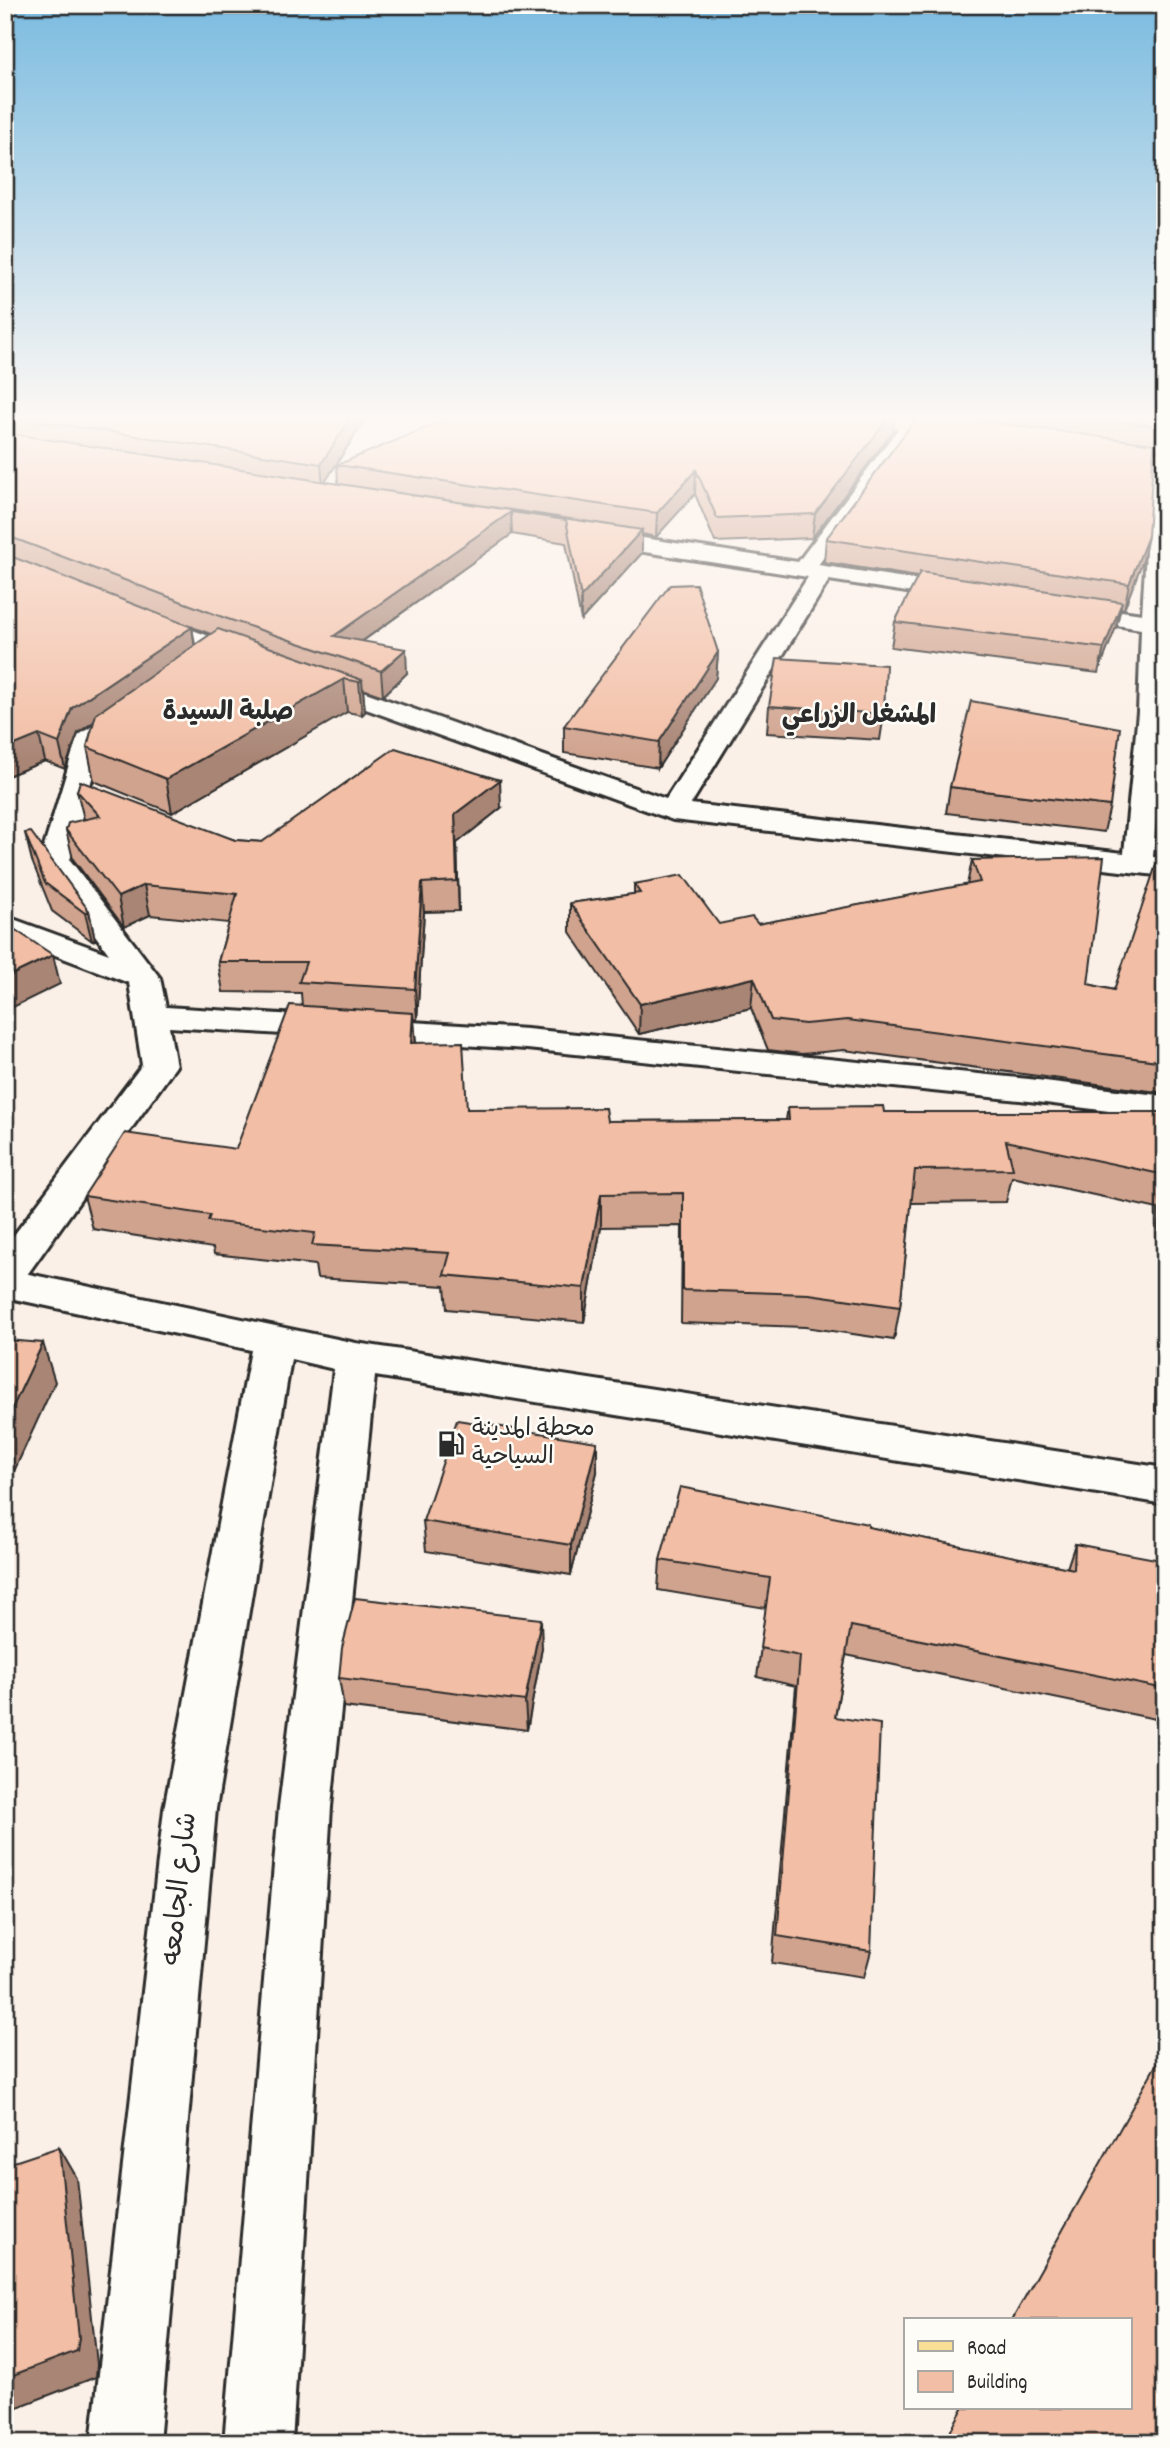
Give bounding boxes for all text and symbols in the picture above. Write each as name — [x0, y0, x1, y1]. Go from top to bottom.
district label: صلبة السيدة — [163, 695, 293, 732]
district label: المشغل الزراعي — [782, 698, 936, 737]
place label: محطة المدينة السياحية — [472, 1413, 595, 1475]
fuel station icon: محطة المدينة السياحية — [436, 1429, 466, 1459]
street label: شارع الجامعه — [154, 1810, 210, 1968]
legend — [904, 2318, 1132, 2410]
text: Road — [967, 2335, 1006, 2365]
text: Building — [967, 2369, 1027, 2399]

